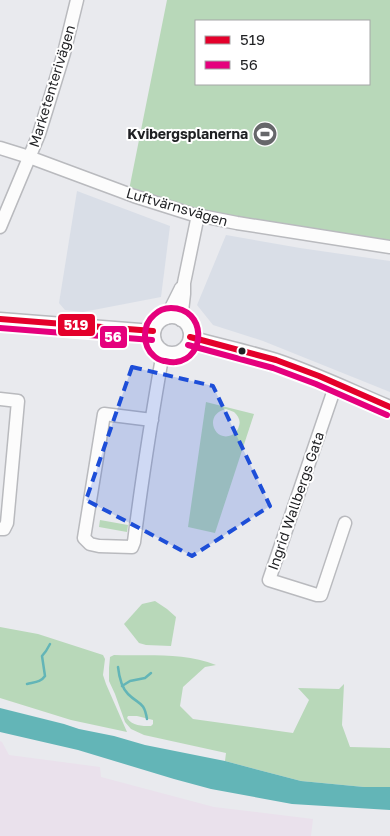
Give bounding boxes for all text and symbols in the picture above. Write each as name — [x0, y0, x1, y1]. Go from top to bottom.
legend — [195, 20, 370, 85]
street label: Marketenterivägen — [25, 23, 78, 149]
text: 519 — [240, 30, 265, 48]
text: 56 — [240, 55, 258, 73]
sports icon: Kvibergsplanerna — [252, 121, 278, 147]
place label: Kvibergsplanerna — [127, 125, 248, 142]
street label: Luftvärnsvägen — [124, 184, 230, 229]
line badge: 519 — [57, 313, 96, 337]
text: 519 — [64, 316, 88, 333]
line badge: 56 — [99, 325, 128, 349]
text: 56 — [104, 328, 122, 345]
unlabelled marker — [237, 346, 247, 356]
street label: Ingrid Wallbergs Gata — [264, 429, 327, 572]

